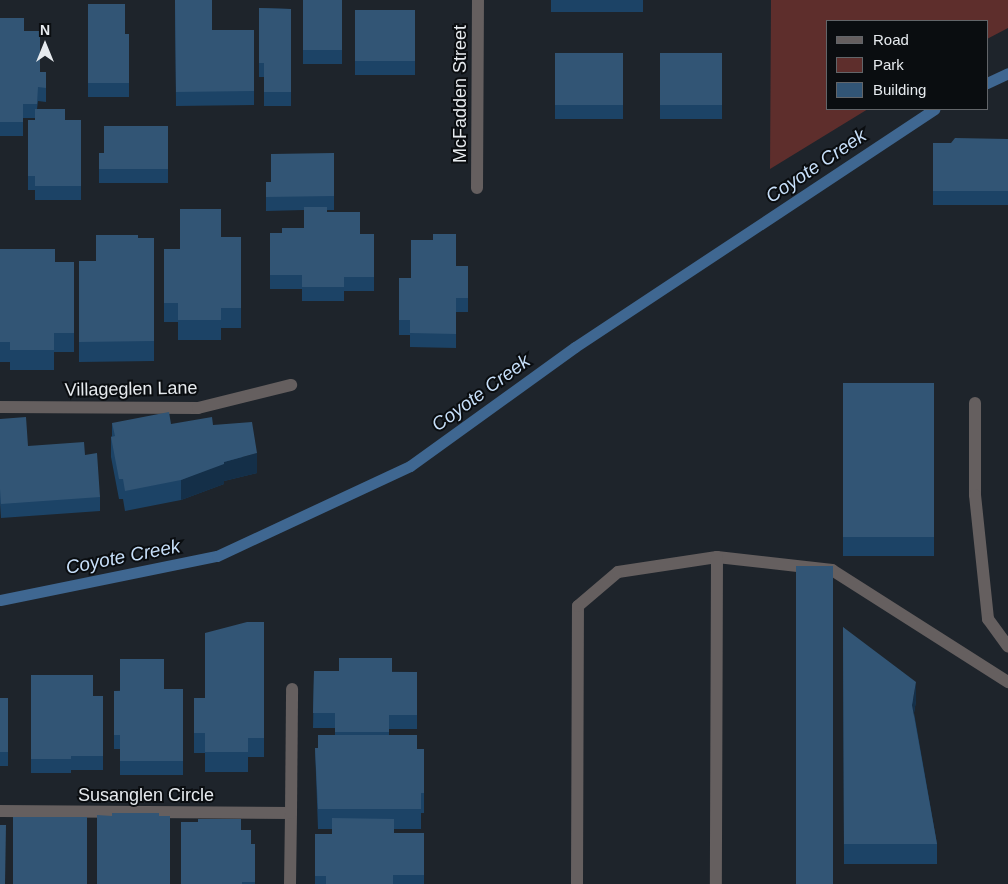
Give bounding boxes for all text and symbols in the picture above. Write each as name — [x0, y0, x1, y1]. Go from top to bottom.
north arrow — [20, 20, 70, 70]
legend — [826, 20, 988, 110]
text: N — [40, 22, 50, 38]
street label: McFadden Street — [449, 25, 471, 163]
text: Road — [873, 31, 909, 48]
text: Park — [873, 56, 904, 73]
text: Building — [873, 81, 926, 98]
water label: Coyote Creek — [761, 124, 871, 208]
water label: Coyote Creek — [427, 350, 535, 436]
street label: Villageglen Lane — [64, 377, 198, 401]
water label: Coyote Creek — [64, 535, 182, 579]
street label: Susanglen Circle — [78, 784, 214, 806]

